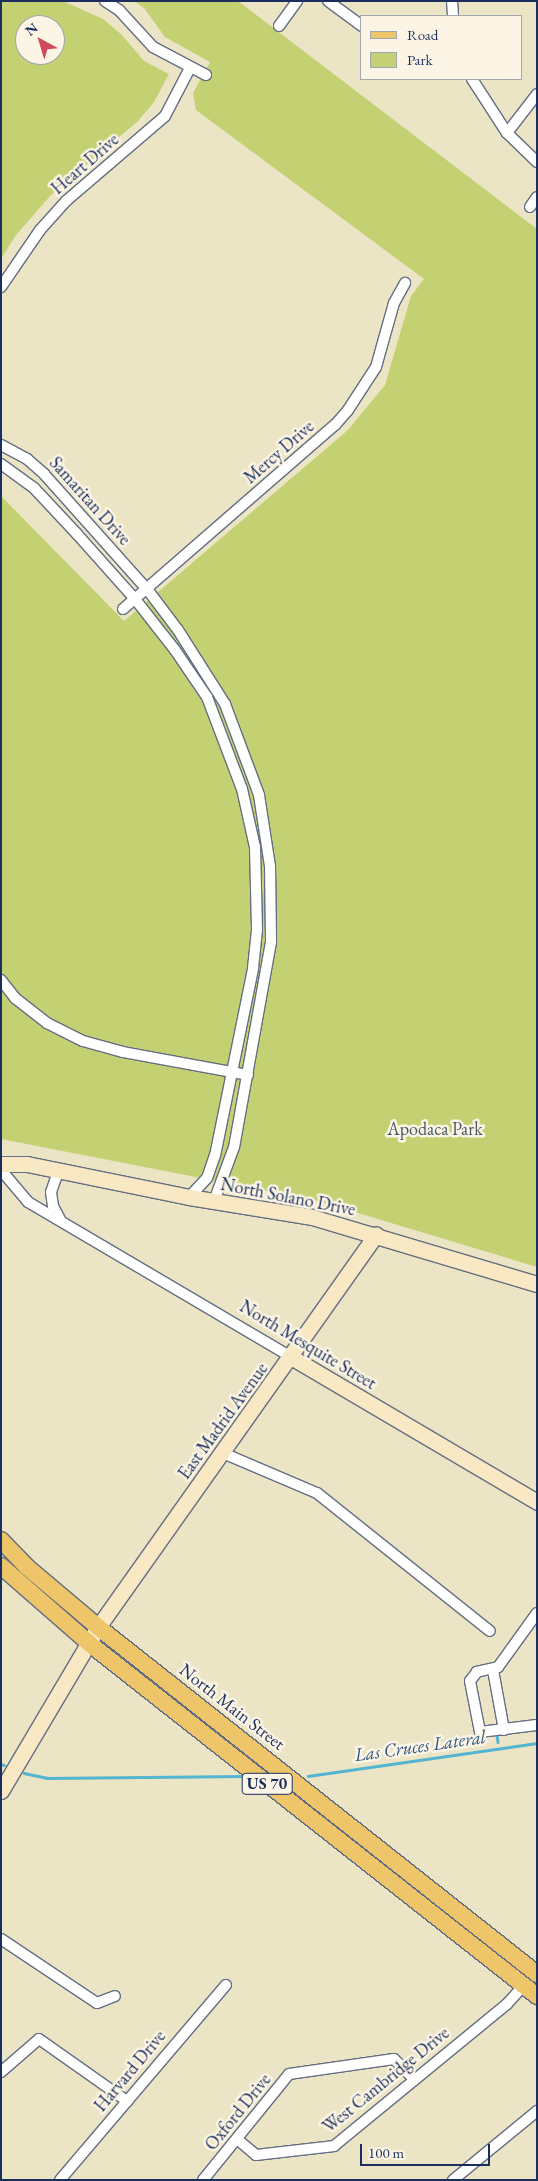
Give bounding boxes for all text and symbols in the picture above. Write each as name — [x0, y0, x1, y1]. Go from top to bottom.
north arrow — [15, 15, 65, 65]
legend — [360, 15, 523, 80]
text: N — [21, 19, 41, 40]
text: Road — [407, 25, 438, 44]
text: Park — [407, 50, 433, 69]
street label: Heart Drive — [47, 129, 123, 199]
street label: Mercy Drive — [240, 416, 318, 488]
street label: Samaritan Drive — [45, 452, 135, 550]
park label: Apodaca Park — [387, 1118, 483, 1140]
street label: North Solano Drive — [219, 1173, 357, 1221]
street label: North Mesquite Street — [236, 1296, 380, 1394]
street label: East Madrid Avenue — [173, 1358, 273, 1484]
street label: North Main Street — [175, 1659, 289, 1755]
water label: Las Cruces Lateral — [353, 1725, 487, 1767]
road number: US 70 — [241, 1770, 293, 1798]
street label: West Cambridge Drive — [318, 2022, 454, 2138]
street label: Harvard Drive — [90, 2026, 170, 2116]
street label: Oxford Drive — [200, 2069, 276, 2155]
scale bar — [363, 2134, 493, 2166]
text: 100 m — [368, 2143, 404, 2162]

